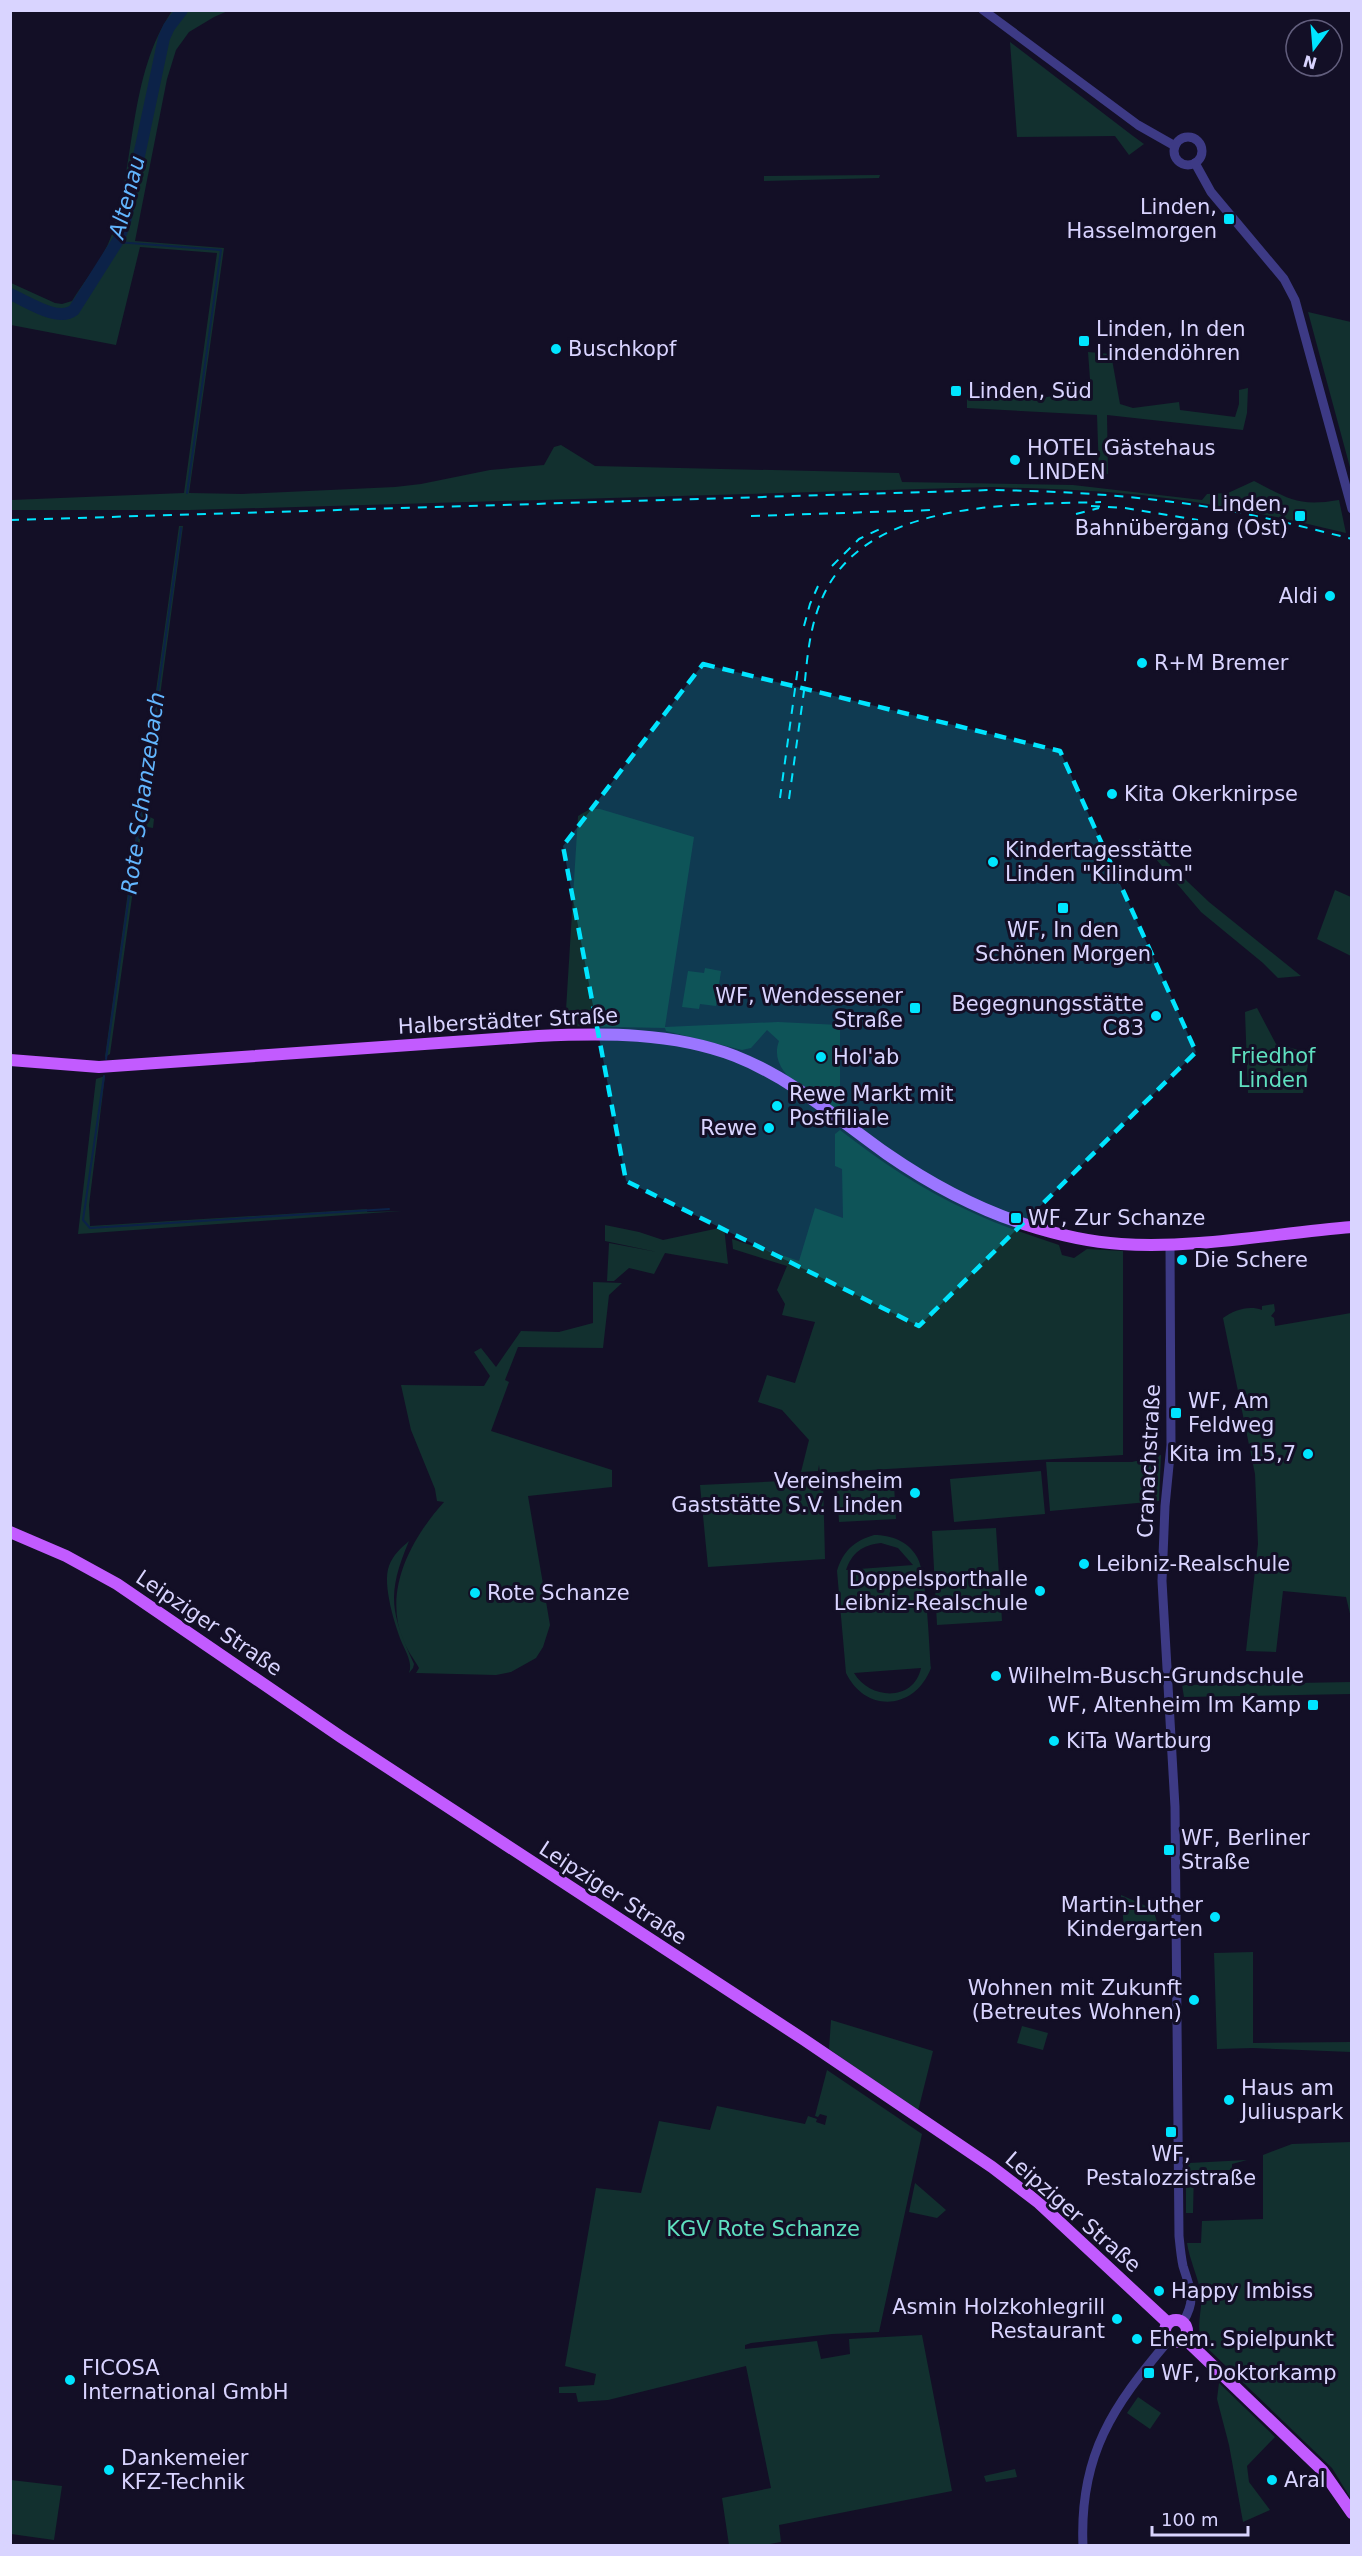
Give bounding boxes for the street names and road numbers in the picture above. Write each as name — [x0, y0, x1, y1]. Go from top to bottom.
street label: Halberstädter Straße — [397, 1003, 619, 1039]
street label: Cranachstraße — [1133, 1383, 1165, 1539]
street label: Leipziger Straße — [131, 1565, 287, 1681]
street label: Leipziger Straße — [535, 1836, 691, 1950]
street label: Leipziger Straße — [1001, 2147, 1145, 2277]

